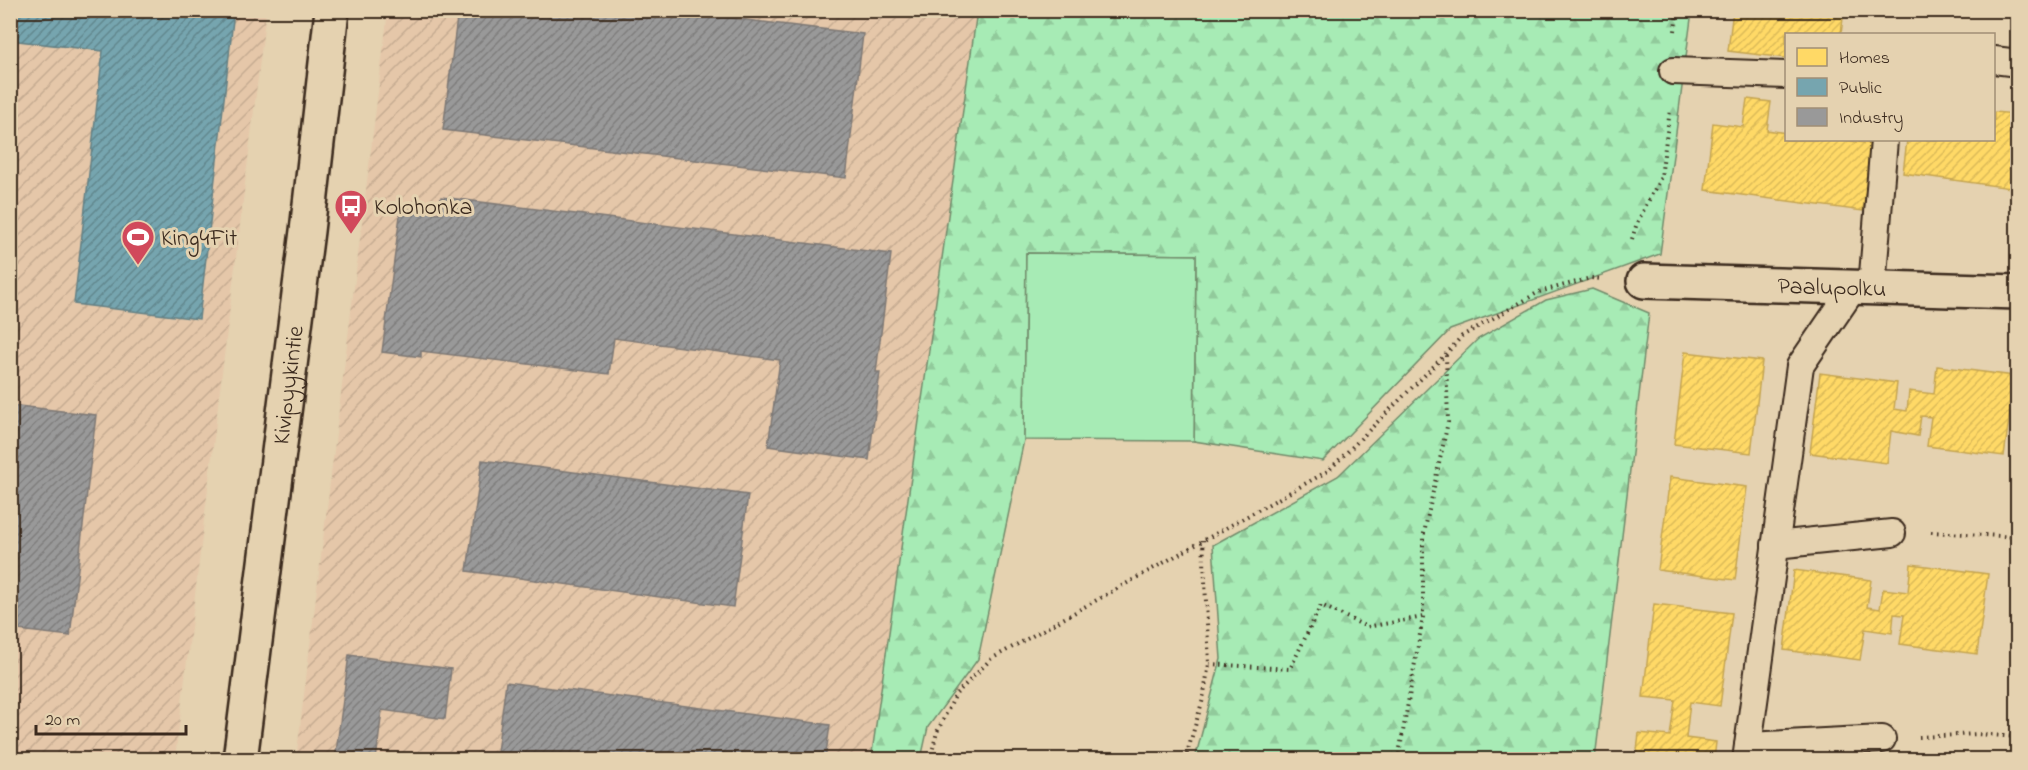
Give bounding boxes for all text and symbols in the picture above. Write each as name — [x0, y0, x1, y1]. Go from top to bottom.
legend — [1785, 33, 1995, 141]
text: Homes — [1839, 46, 1890, 72]
text: Public — [1839, 76, 1882, 102]
text: Industry — [1839, 106, 1903, 132]
bus stop icon: Kolohonka — [333, 188, 369, 235]
place label: Kolohonka — [374, 191, 472, 226]
sports icon: King4Fit — [120, 219, 156, 266]
place label: King4Fit — [161, 222, 237, 257]
street label: Paalupolku — [1777, 270, 1887, 308]
street label: Kivipyykintie — [265, 324, 315, 447]
scale bar — [36, 698, 186, 736]
text: 20 m — [45, 708, 80, 734]

